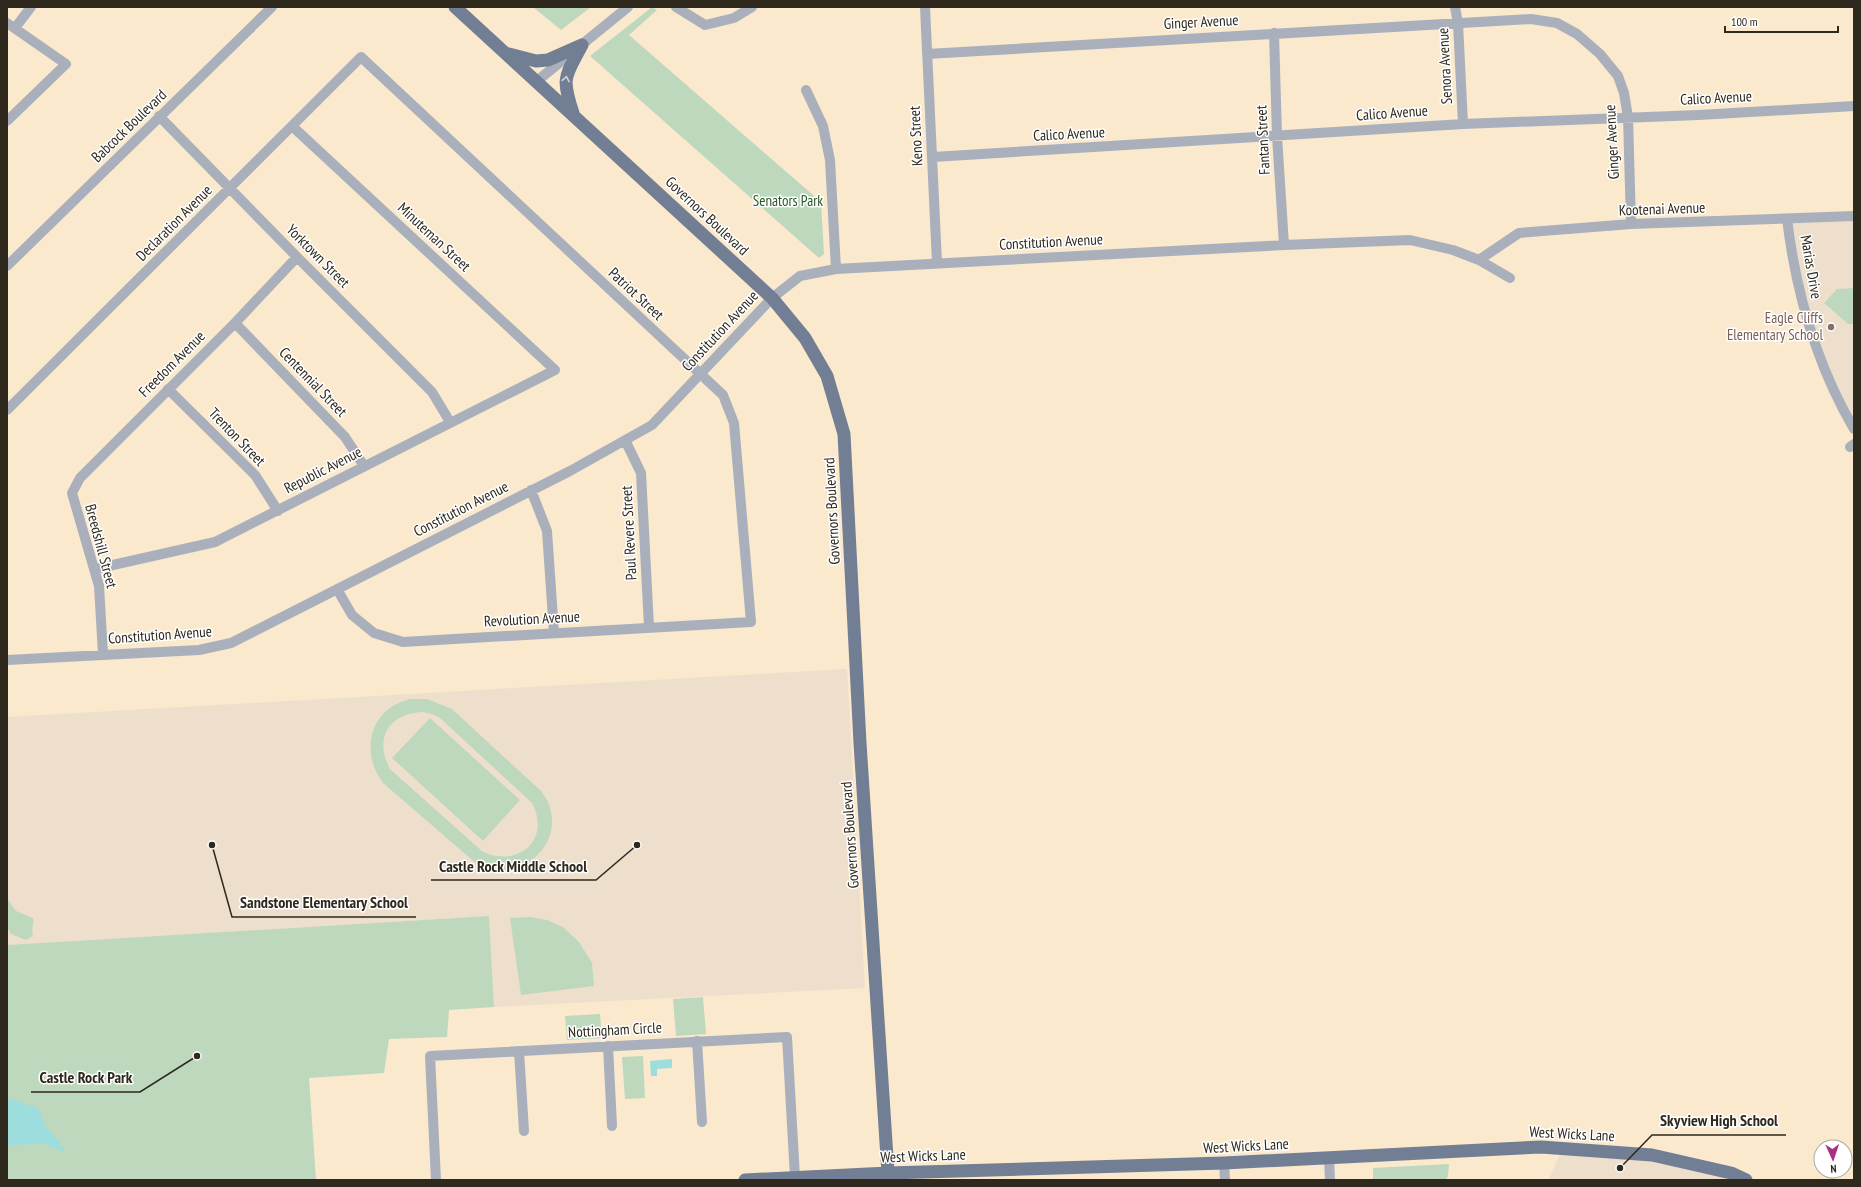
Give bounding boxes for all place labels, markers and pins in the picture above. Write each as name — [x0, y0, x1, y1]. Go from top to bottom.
place label: Eagle Cliffs Elementary School — [1727, 308, 1824, 344]
marker: Eagle Cliffs Elementary School — [1826, 322, 1836, 332]
callout: Castle Rock Middle School — [431, 852, 596, 880]
callout: Sandstone Elementary School — [232, 889, 416, 917]
callout: Castle Rock Park — [31, 1064, 140, 1092]
callout: Skyview High School — [1652, 1107, 1786, 1135]

